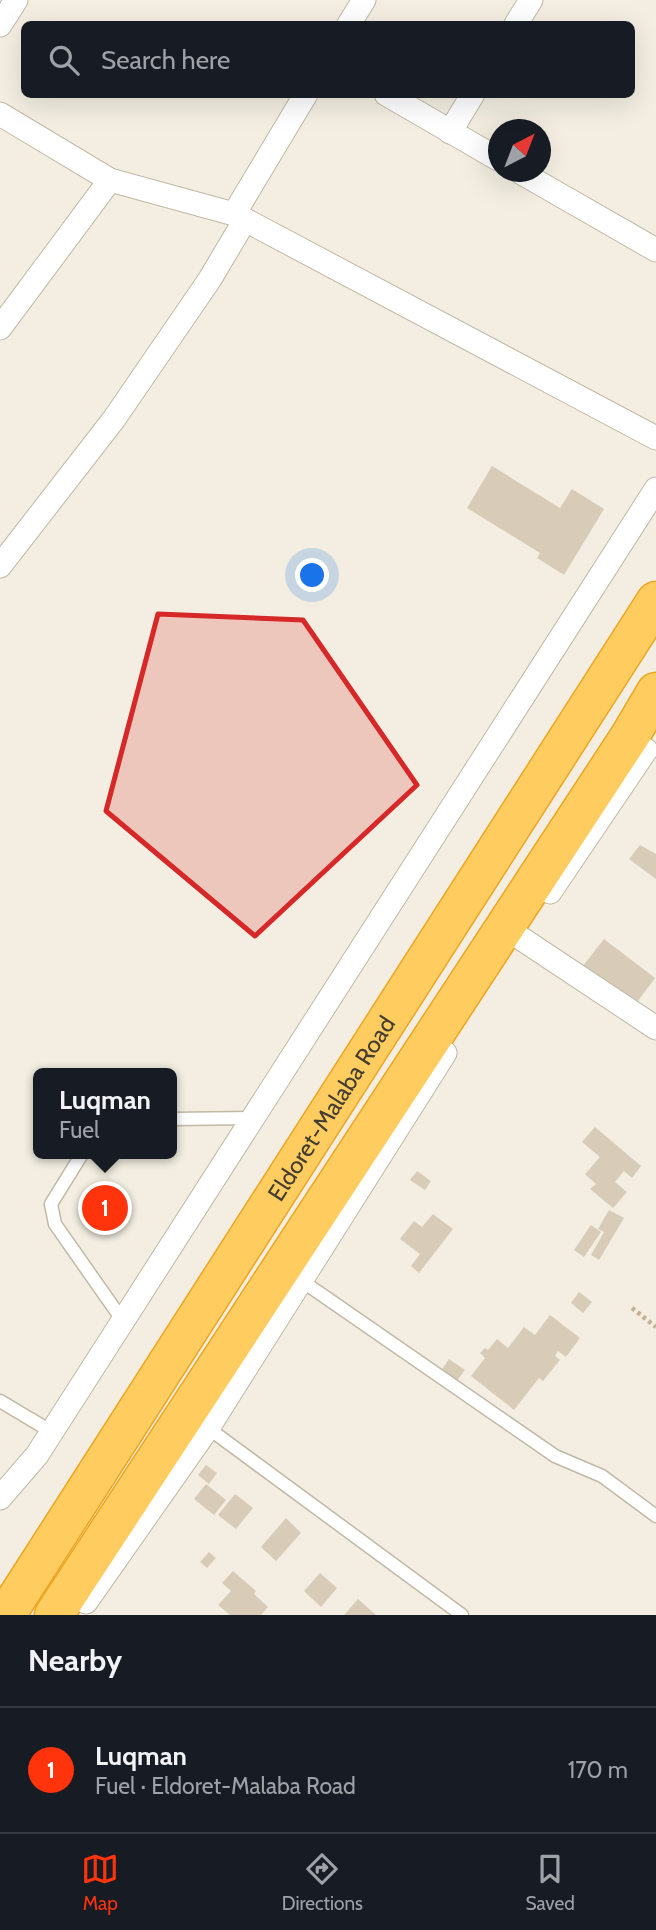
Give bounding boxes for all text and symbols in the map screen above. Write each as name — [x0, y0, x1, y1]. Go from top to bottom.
search box — [21, 21, 635, 98]
icon: search — [45, 41, 83, 79]
text: Search here — [101, 44, 230, 76]
north arrow — [488, 119, 551, 182]
your location — [295, 558, 329, 592]
street label: Eldoret-Malaba Road — [261, 1010, 401, 1206]
popup — [33, 1068, 177, 1159]
text: Luqman — [59, 1084, 151, 1116]
text: Fuel — [59, 1116, 99, 1144]
pin: 1 — [82, 1182, 128, 1234]
text: Nearby — [28, 1642, 122, 1679]
text: Luqman — [95, 1740, 187, 1772]
text: 1 — [47, 1756, 55, 1784]
text: 170 m — [568, 1756, 628, 1784]
text: Fuel · Eldoret-Malaba Road — [95, 1772, 356, 1800]
tab: Map — [81, 1850, 119, 1915]
tab: Directions — [282, 1850, 363, 1915]
tab: Saved — [525, 1850, 575, 1915]

